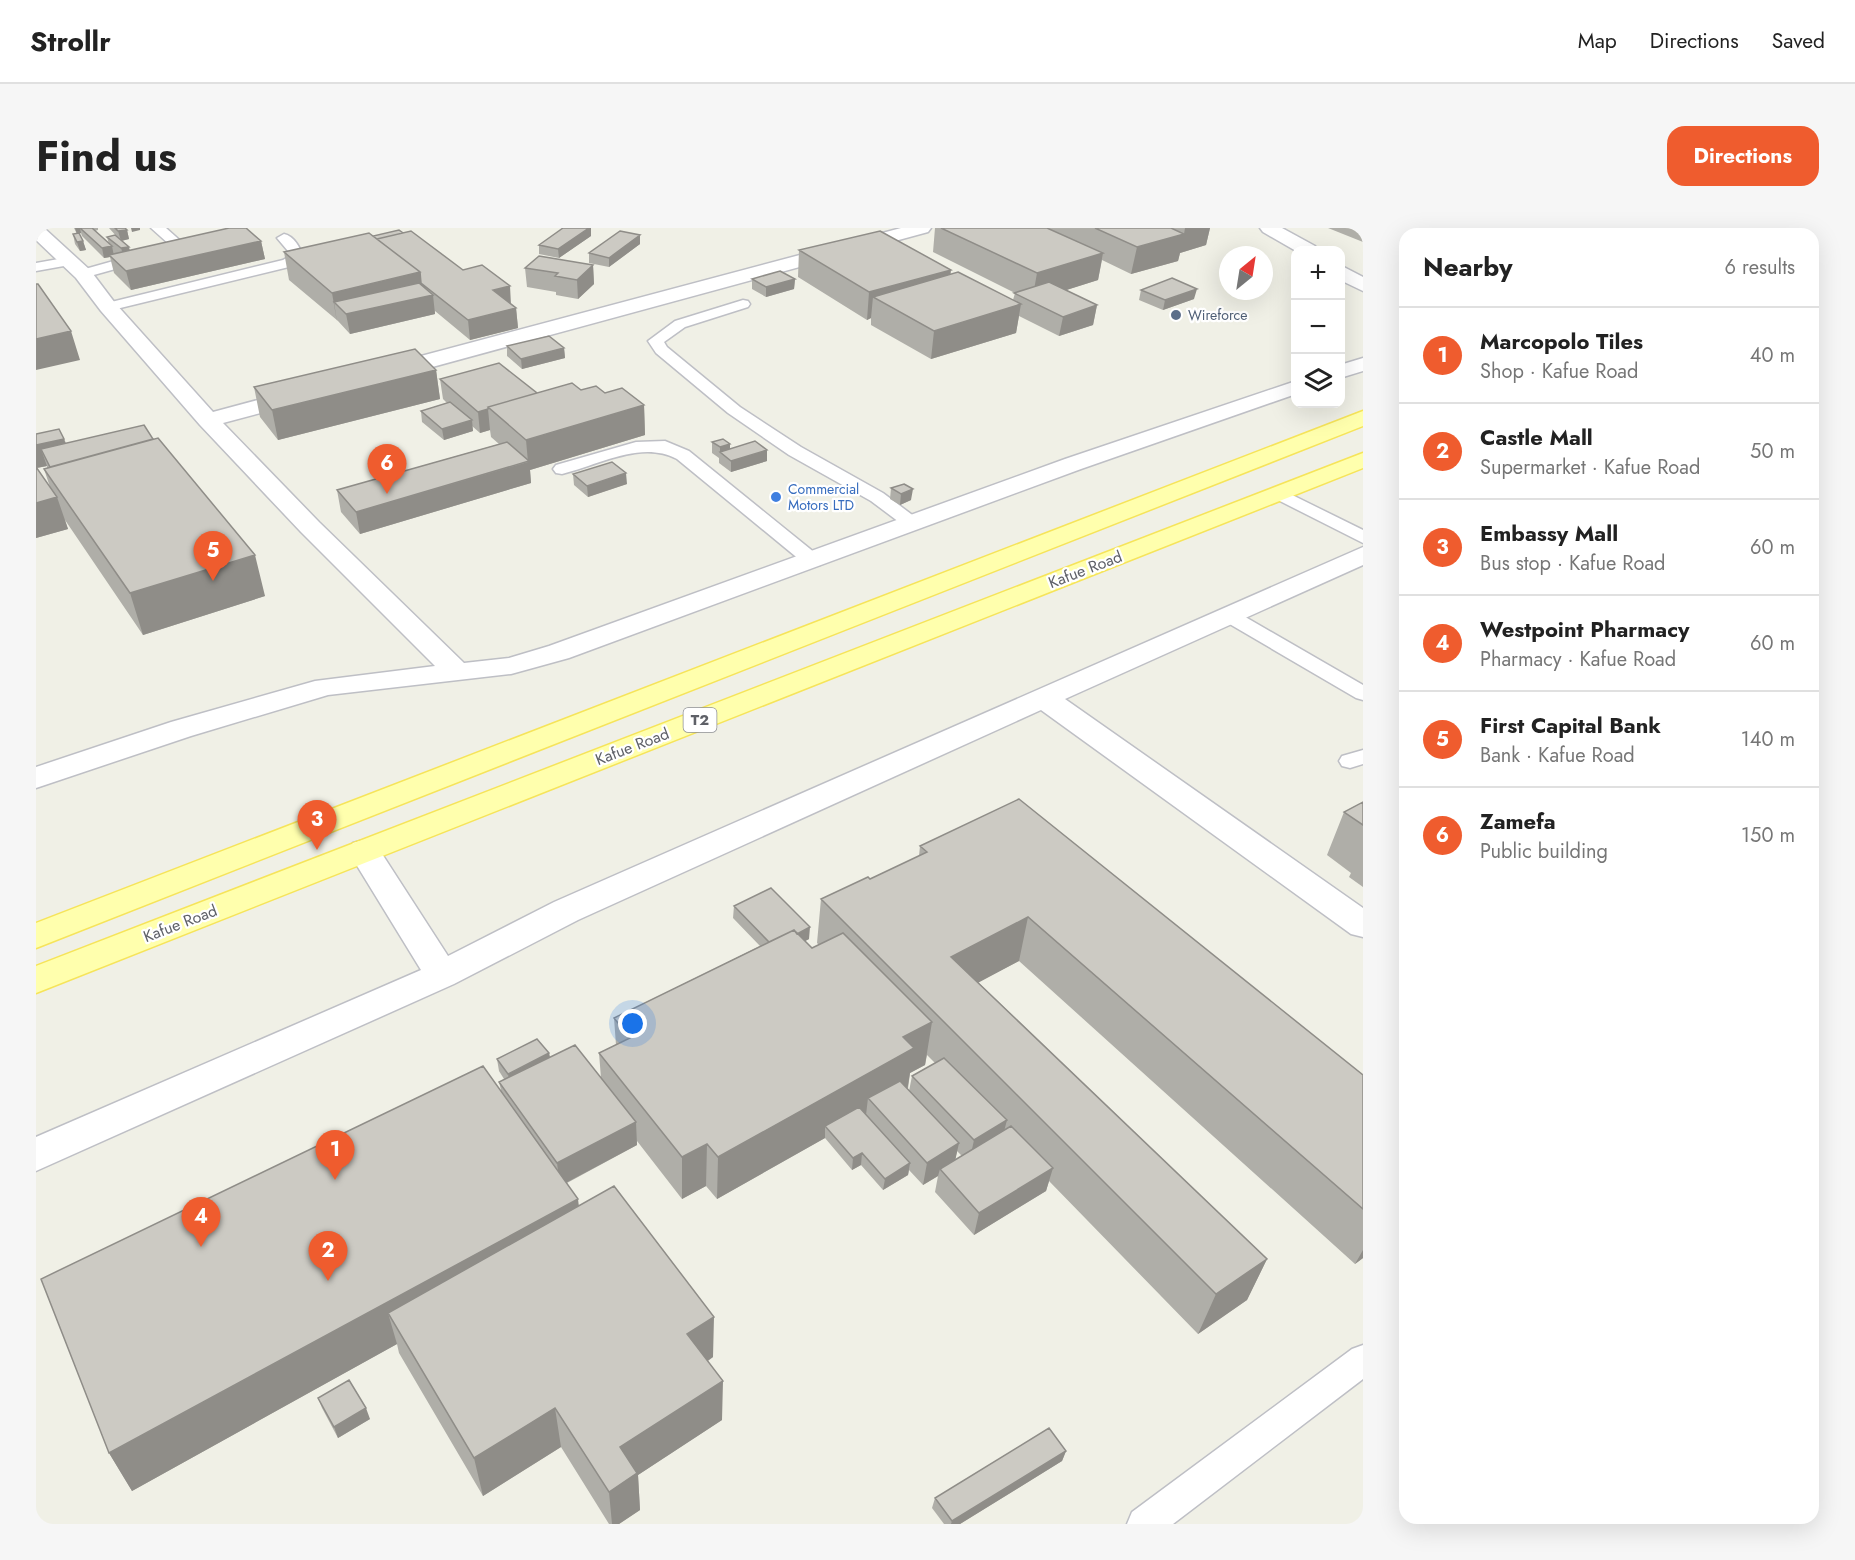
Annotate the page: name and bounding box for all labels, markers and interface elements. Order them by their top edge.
text: Strollr [30,21,111,62]
text: Map [1578,26,1617,56]
text: Directions [1650,26,1739,56]
text: Saved [1772,26,1825,56]
text: Find us [36,126,177,187]
button: Directions [1667,126,1819,186]
north arrow [1219,246,1273,300]
map controls [1291,246,1345,408]
button: + [1291,246,1345,300]
text: Nearby [1423,248,1512,286]
text: 6 results [1725,253,1795,282]
button: − [1291,300,1345,354]
place label: Wireforce [1188,305,1247,325]
marker: Wireforce [1169,308,1183,322]
text: Marcopolo Tiles [1480,325,1643,357]
text: 1 [1437,341,1448,370]
text: 40 m [1750,341,1795,370]
button: layers [1291,354,1345,408]
text: Shop · Kafue Road [1480,357,1638,386]
text: Castle Mall [1480,421,1593,453]
text: 2 [1436,437,1449,466]
text: 50 m [1750,437,1795,466]
pin: 6 [368,444,406,494]
text: Supermarket · Kafue Road [1480,453,1700,482]
place label: Commercial Motors LTD [788,479,859,515]
marker: Commercial Motors LTD [769,490,783,504]
text: Embassy Mall [1480,517,1618,549]
pin: 5 [194,532,232,581]
text: 3 [1436,533,1449,562]
text: 60 m [1750,533,1795,562]
street label: Kafue Road [1045,545,1125,594]
text: Bus stop · Kafue Road [1480,549,1665,578]
text: Westpoint Pharmacy [1480,613,1690,645]
text: 4 [1436,629,1449,658]
text: 60 m [1750,629,1795,658]
text: Pharmacy · Kafue Road [1480,645,1676,674]
road number: T2 [684,708,716,732]
text: First Capital Bank [1480,709,1661,741]
street label: Kafue Road [592,722,672,771]
text: 5 [1436,725,1449,754]
text: 140 m [1741,725,1795,754]
text: Bank · Kafue Road [1480,741,1635,770]
pin: 3 [298,800,336,850]
text: Zamefa [1480,805,1556,837]
text: 6 [1436,821,1449,850]
text: 150 m [1741,821,1795,850]
text: Public building [1480,837,1608,866]
street label: Kafue Road [140,899,220,948]
your location [618,1009,647,1038]
pin: 1 [316,1130,354,1180]
pin: 4 [182,1198,220,1247]
pin: 2 [308,1232,348,1281]

